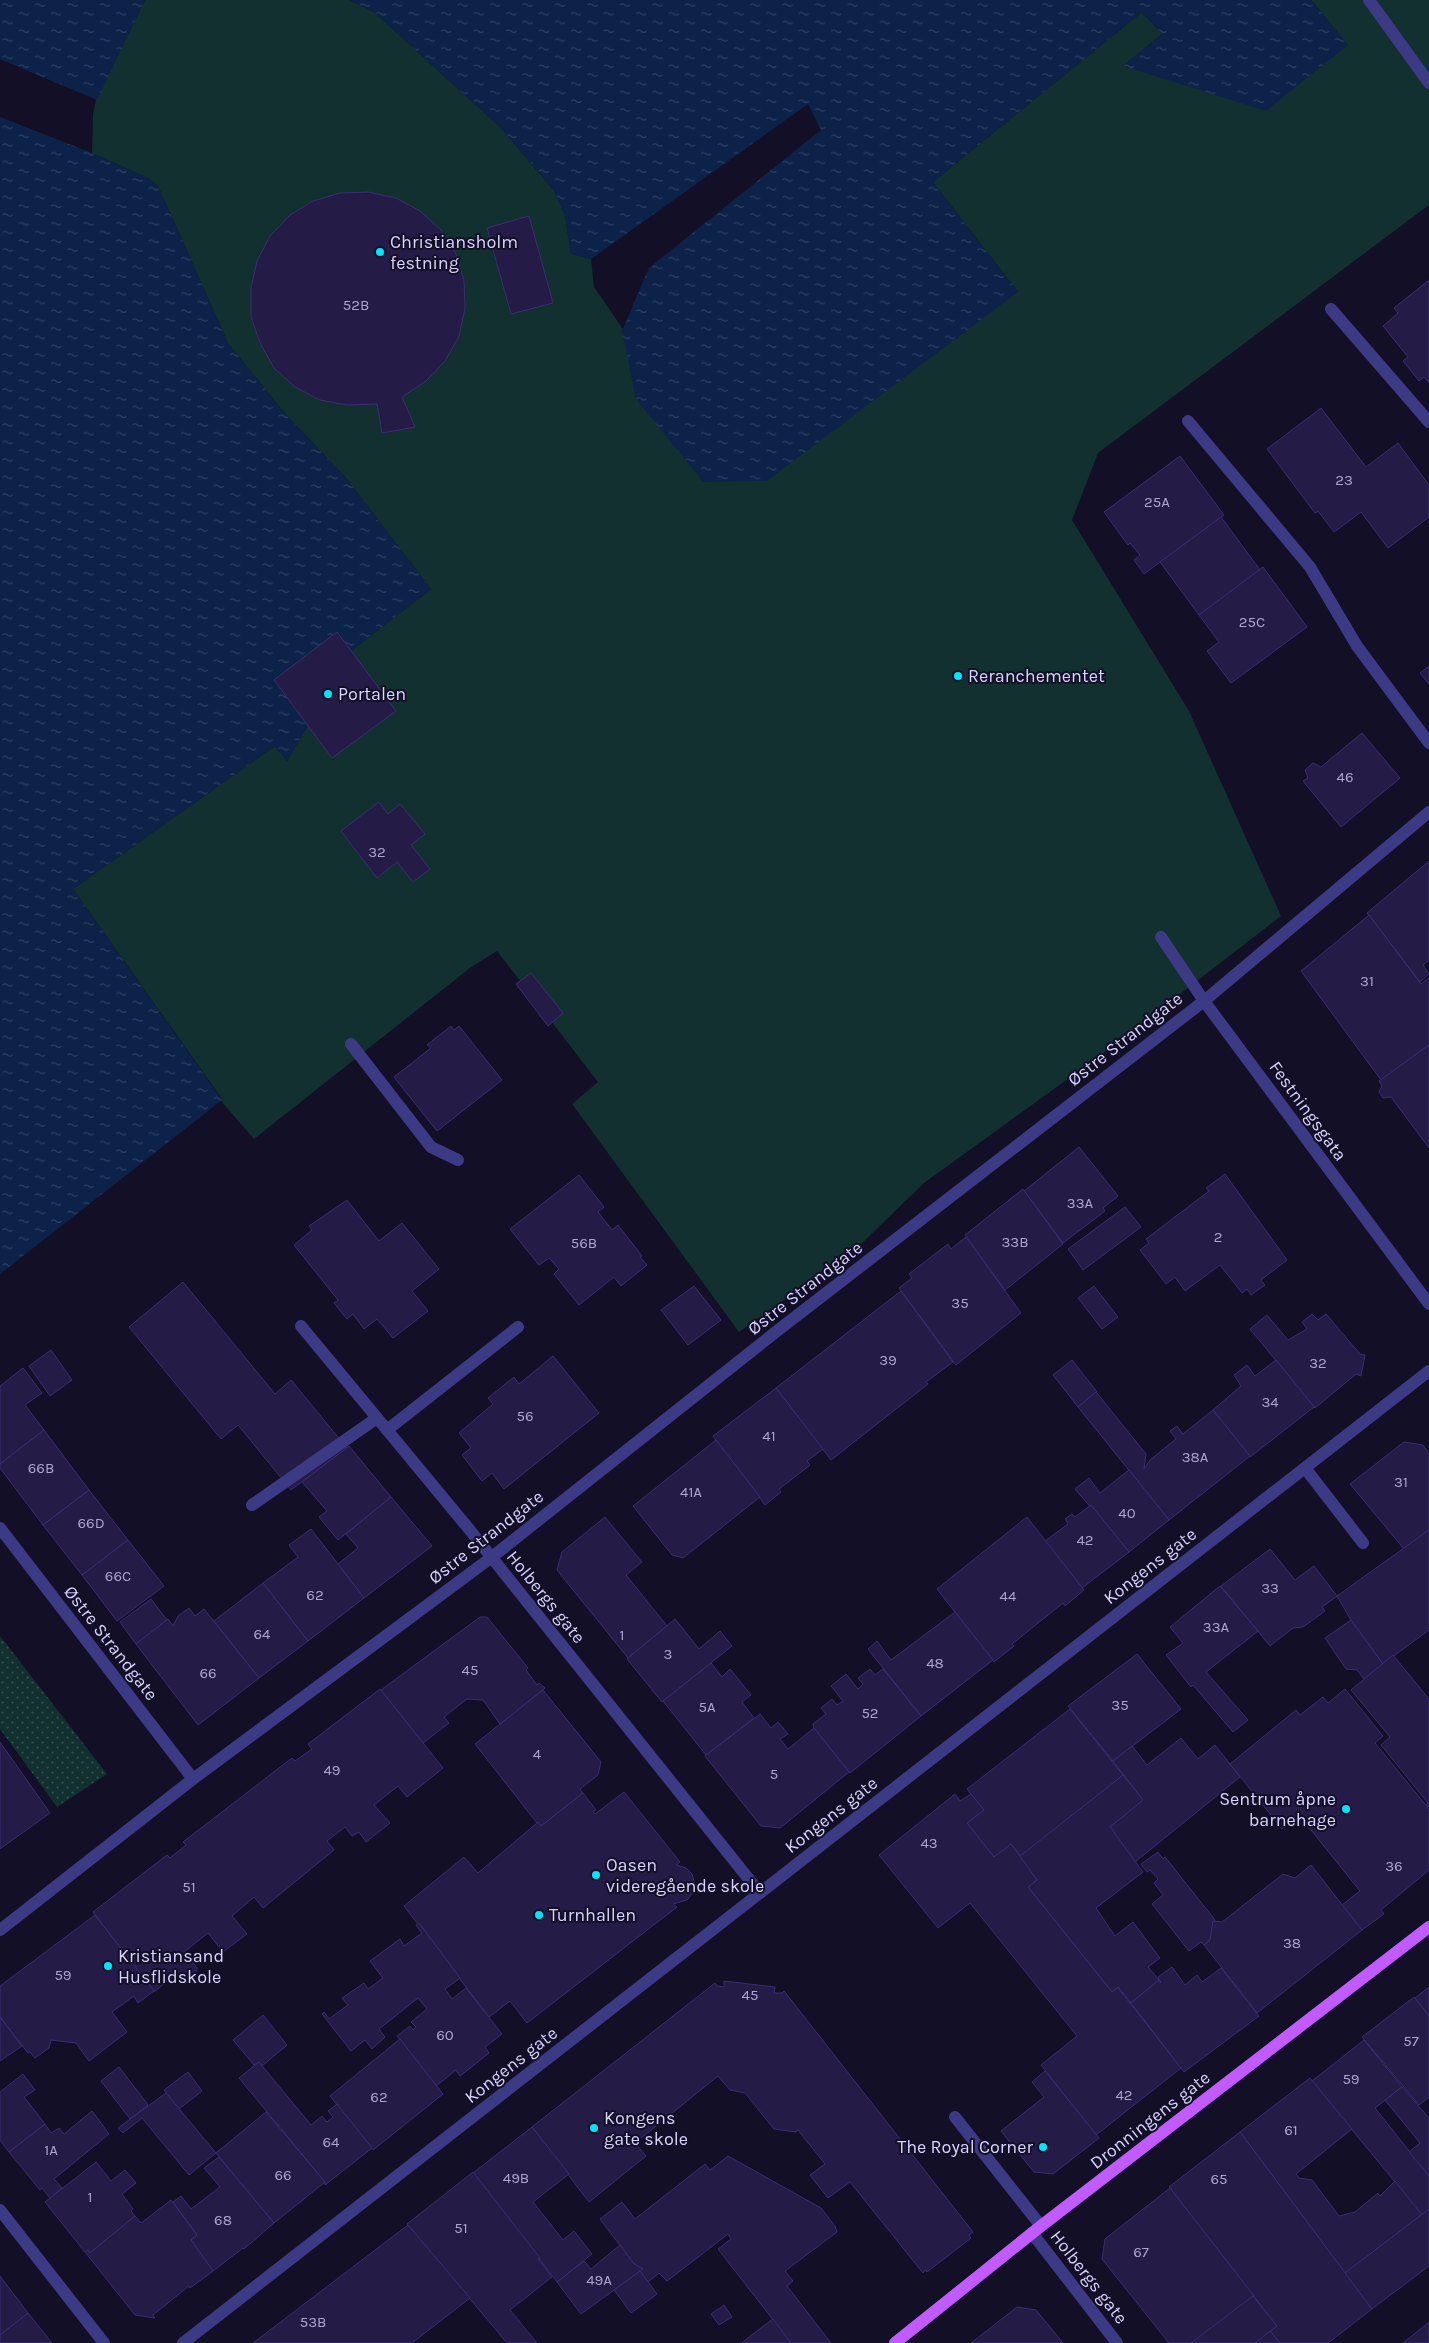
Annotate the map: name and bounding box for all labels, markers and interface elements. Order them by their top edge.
place label: Christiansholm festning [390,231,518,274]
marker: Christiansholm festning [374,246,386,258]
house number: 52B [343,296,369,314]
house number: 23 [1335,471,1353,489]
house number: 25A [1144,493,1170,511]
house number: 25C [1239,613,1265,631]
place label: Reranchementet [968,665,1105,687]
marker: Reranchementet [952,670,964,682]
place label: Portalen [338,683,406,705]
marker: Portalen [322,688,334,700]
house number: 46 [1337,768,1353,786]
house number: 32 [368,843,386,861]
house number: 31 [1360,972,1374,990]
street label: Østre Strandgate [1063,987,1187,1091]
street label: Festningsgata [1264,1057,1352,1165]
house number: 33A [1067,1194,1094,1212]
house number: 2 [1214,1228,1222,1246]
house number: 33B [1001,1233,1029,1251]
house number: 56B [571,1234,597,1252]
street label: Østre Strandgate [743,1236,867,1340]
house number: 35 [951,1294,969,1312]
house number: 39 [879,1351,897,1369]
house number: 32 [1309,1354,1327,1372]
house number: 34 [1261,1393,1279,1411]
house number: 56 [516,1407,534,1425]
house number: 41 [762,1427,776,1445]
house number: 38A [1182,1448,1209,1466]
house number: 66B [28,1459,54,1477]
house number: 31 [1394,1473,1408,1491]
house number: 41A [680,1483,702,1501]
street label: Østre Strandgate [424,1485,548,1589]
house number: 40 [1118,1504,1136,1522]
house number: 66D [77,1514,105,1532]
street label: Kongens gate [1099,1523,1201,1609]
house number: 42 [1076,1531,1094,1549]
street label: Holbergs gate [502,1546,590,1648]
house number: 66C [105,1567,131,1585]
house number: 33 [1261,1579,1279,1597]
street label: Østre Strandgate [59,1581,163,1705]
house number: 62 [306,1586,324,1604]
house number: 44 [1000,1587,1017,1605]
house number: 33A [1203,1618,1230,1636]
house number: 64 [254,1625,271,1643]
house number: 1 [620,1626,624,1644]
house number: 3 [664,1645,672,1663]
house number: 48 [926,1654,944,1672]
house number: 45 [462,1661,478,1679]
house number: 66 [199,1664,217,1682]
house number: 35 [1111,1696,1129,1714]
house number: 5A [698,1698,716,1716]
house number: 52 [861,1704,879,1722]
house number: 4 [533,1745,542,1763]
house number: 49 [323,1761,341,1779]
house number: 5 [770,1765,778,1783]
street label: Kongens gate [780,1772,882,1858]
place label: Sentrum åpne barnehage [1219,1788,1336,1831]
marker: Sentrum åpne barnehage [1340,1803,1352,1815]
house number: 43 [920,1834,938,1852]
place label: Oasen videregående skole [606,1854,764,1897]
house number: 36 [1385,1857,1403,1875]
marker: Oasen videregående skole [590,1869,602,1881]
house number: 51 [182,1878,196,1896]
place label: Turnhallen [549,1904,636,1926]
marker: Turnhallen [533,1909,545,1921]
house number: 38 [1283,1934,1301,1952]
place label: Kristiansand Husflidskole [118,1945,224,1988]
marker: Kristiansand Husflidskole [102,1960,114,1972]
house number: 59 [54,1966,72,1984]
house number: 45 [742,1986,758,2004]
street label: Kongens gate [460,2022,562,2108]
house number: 60 [436,2026,454,2044]
house number: 57 [1403,2032,1419,2050]
street label: Dronningens gate [1086,2066,1214,2174]
house number: 59 [1342,2070,1360,2088]
house number: 42 [1115,2086,1133,2104]
house number: 62 [370,2088,388,2106]
place label: Kongens gate skole [604,2107,688,2150]
house number: 61 [1284,2121,1298,2139]
marker: Kongens gate skole [588,2122,600,2134]
house number: 64 [323,2133,340,2151]
place label: The Royal Corner [897,2136,1033,2158]
house number: 1A [44,2141,58,2159]
marker: The Royal Corner [1037,2141,1049,2153]
house number: 66 [274,2166,292,2184]
house number: 49B [503,2169,529,2187]
house number: 65 [1210,2170,1228,2188]
house number: 1 [88,2188,92,2206]
house number: 68 [214,2211,232,2229]
house number: 51 [454,2219,468,2237]
street label: Holbergs gate [1046,2226,1132,2328]
house number: 67 [1133,2243,1149,2261]
house number: 49A [586,2271,612,2289]
house number: 53B [300,2313,326,2331]

